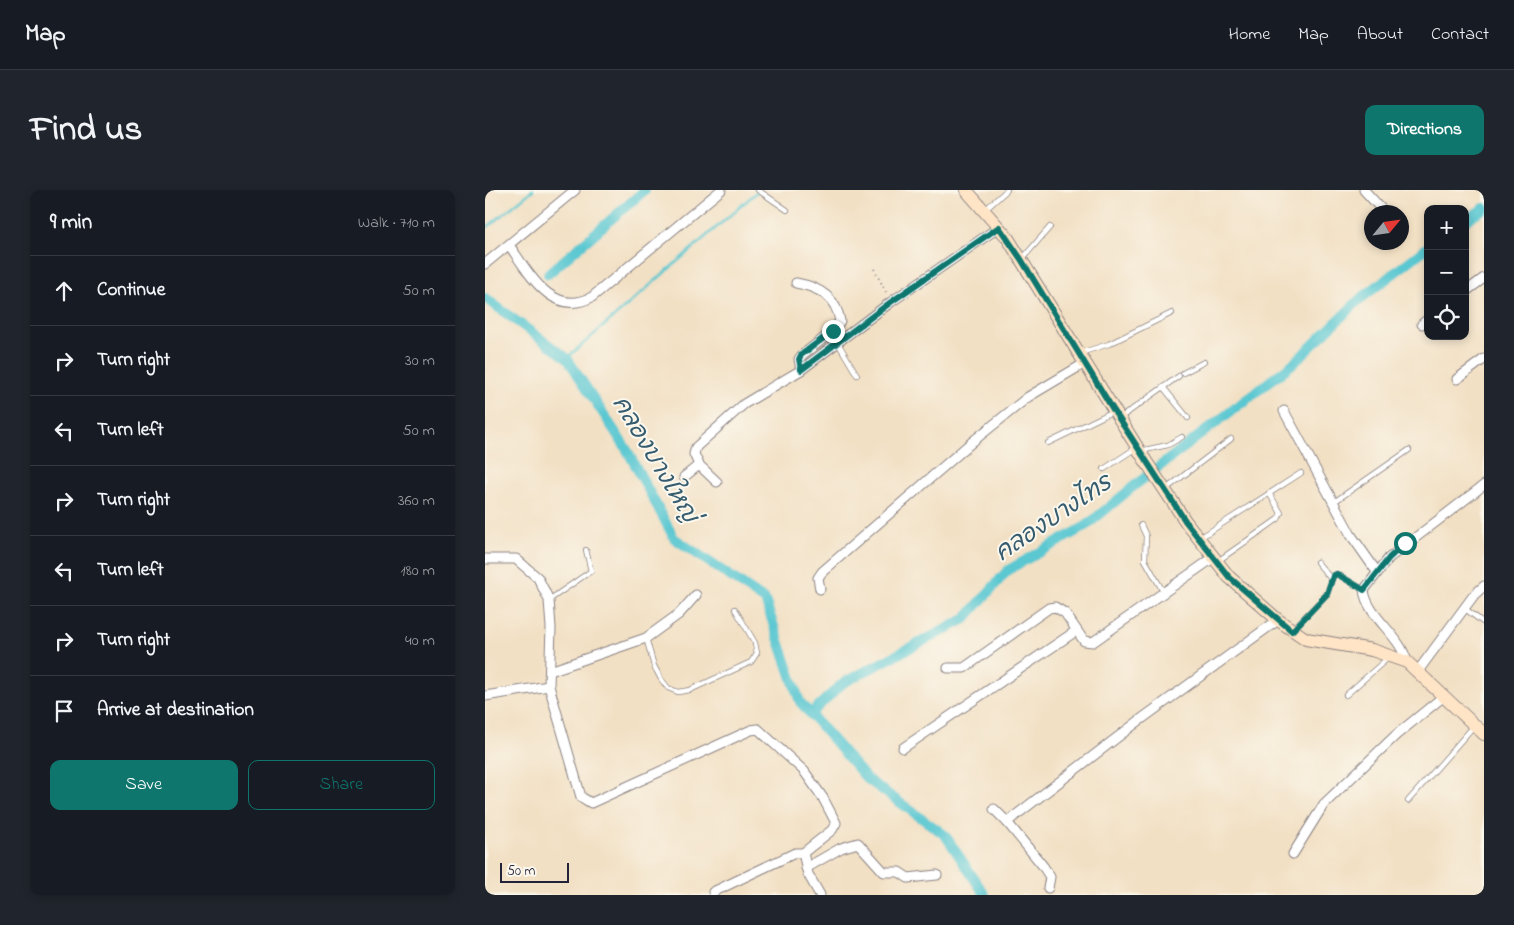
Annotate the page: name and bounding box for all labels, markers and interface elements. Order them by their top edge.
text: Map [25,17,66,52]
text: Home [1229,22,1270,48]
text: Map [1298,22,1329,48]
text: About [1357,22,1403,48]
text: Contact [1431,22,1489,48]
text: Find us [30,105,142,156]
button: Directions [1365,105,1484,155]
north arrow [1364,205,1409,250]
map controls [1424,205,1469,340]
button: + [1424,205,1469,250]
text: 9 min [50,208,92,238]
text: Walk · 710 m [358,211,435,235]
button: − [1424,250,1469,295]
icon: ahead [50,277,78,305]
text: Continue [97,277,165,304]
text: 50 m [403,279,435,303]
button: locate [1424,295,1469,340]
route end [822,320,845,343]
icon: right [50,347,78,375]
text: Turn right [97,347,170,374]
text: 30 m [405,349,435,373]
water label: คลองบางใหญ่ [602,389,709,534]
icon: left [50,417,78,445]
text: Turn left [97,417,164,444]
text: 50 m [403,419,435,443]
water label: คลองบางไทร [988,465,1121,571]
icon: right [50,487,78,515]
text: Turn right [97,487,170,514]
text: 360 m [398,489,435,513]
route start [1394,532,1417,555]
icon: left [50,557,78,585]
text: Turn left [97,557,164,584]
text: 180 m [401,559,435,583]
icon: right [50,627,78,655]
text: Turn right [97,627,170,654]
text: 40 m [405,629,435,653]
icon: arrive [50,697,78,725]
text: Arrive at destination [97,697,254,724]
button: Save [50,760,238,810]
button: Share [248,760,435,810]
scale bar [500,860,569,883]
text: 50 m [507,861,535,882]

